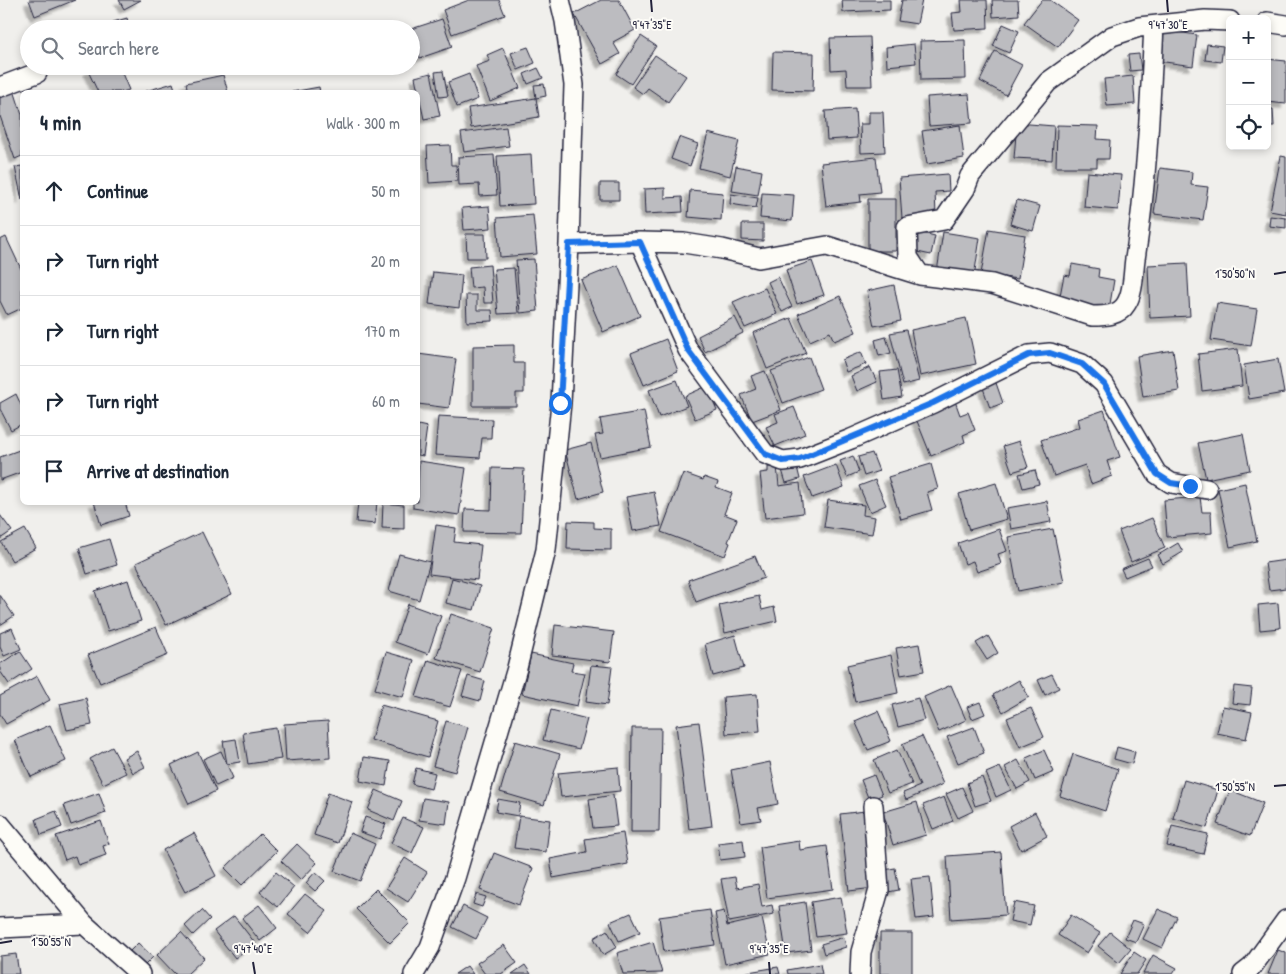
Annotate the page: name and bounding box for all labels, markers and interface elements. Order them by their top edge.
map controls [1226,15,1271,150]
button: + [1226,15,1271,60]
text: 9°47'35"E [633,16,672,33]
text: 9°47'30"E [1148,16,1188,33]
search box [20,20,420,75]
icon: search [38,34,66,62]
text: Search here [78,35,159,61]
button: − [1226,60,1271,105]
button: locate [1226,105,1271,150]
text: 4 min [40,108,81,137]
text: Walk · 300 m [326,112,400,134]
icon: ahead [40,177,68,205]
text: Continue [87,178,148,204]
text: 50 m [372,180,400,202]
icon: right [40,247,68,275]
text: Turn right [87,248,158,274]
text: 20 m [371,250,400,272]
text: 1°50'50"N [1215,265,1255,282]
icon: right [40,317,68,345]
text: Turn right [87,318,158,344]
text: 170 m [365,320,400,342]
icon: right [40,387,68,415]
text: Turn right [87,388,158,414]
text: 60 m [372,390,400,412]
route start [549,392,572,415]
icon: arrive [40,457,68,485]
text: Arrive at destination [87,458,229,484]
route end [1179,475,1202,498]
text: 1°50'55"N [1215,778,1255,795]
text: 1°50'55"N [31,933,71,950]
text: 9°47'40"E [234,940,273,957]
text: 9°47'35"E [750,940,789,957]

